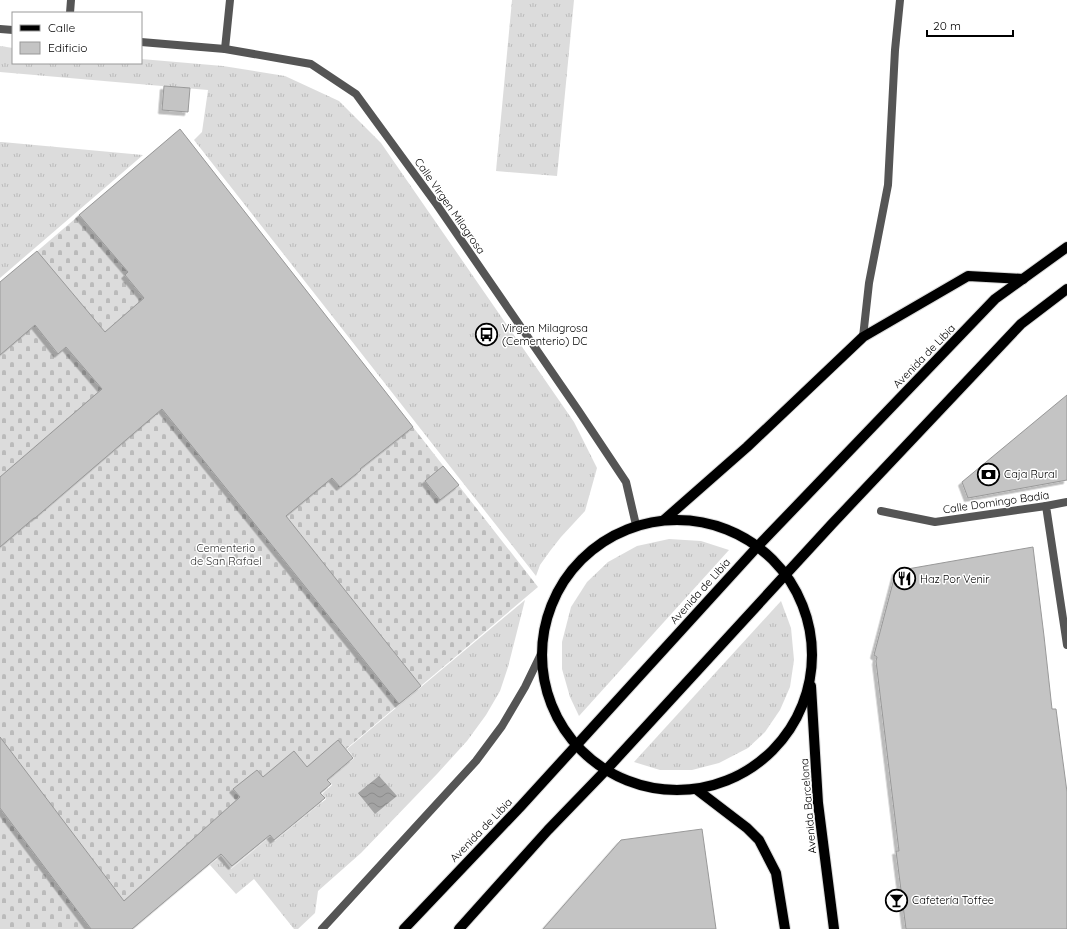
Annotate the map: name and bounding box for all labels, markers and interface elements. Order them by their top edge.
legend [12,12,142,64]
scale bar [927,12,1013,38]
text: 20 m [933,18,961,33]
text: Calle [48,20,76,35]
text: Edificio [48,40,88,55]
street label: Calle Virgen Milagrosa [412,155,488,257]
bus stop icon: Virgen Milagrosa (Cementerio) DC [474,321,500,347]
place label: Virgen Milagrosa (Cementerio) DC [502,321,588,348]
street label: Avenida de Libia [890,321,958,391]
bank icon: Caja Rural [976,461,1002,487]
place label: Caja Rural [1004,467,1057,481]
street label: Calle Domingo Badía [942,488,1050,516]
park label: Cementerio de San Rafael [190,541,262,568]
street label: Avenida de Libia [667,555,733,627]
restaurant icon: Haz Por Venir [892,566,918,592]
place label: Haz Por Venir [920,572,990,586]
street label: Avenida Barcelona [797,758,819,854]
street label: Avenida de Libia [447,795,515,865]
bar icon: Cafetería Toffee [883,887,909,913]
place label: Cafetería Toffee [912,893,994,907]

